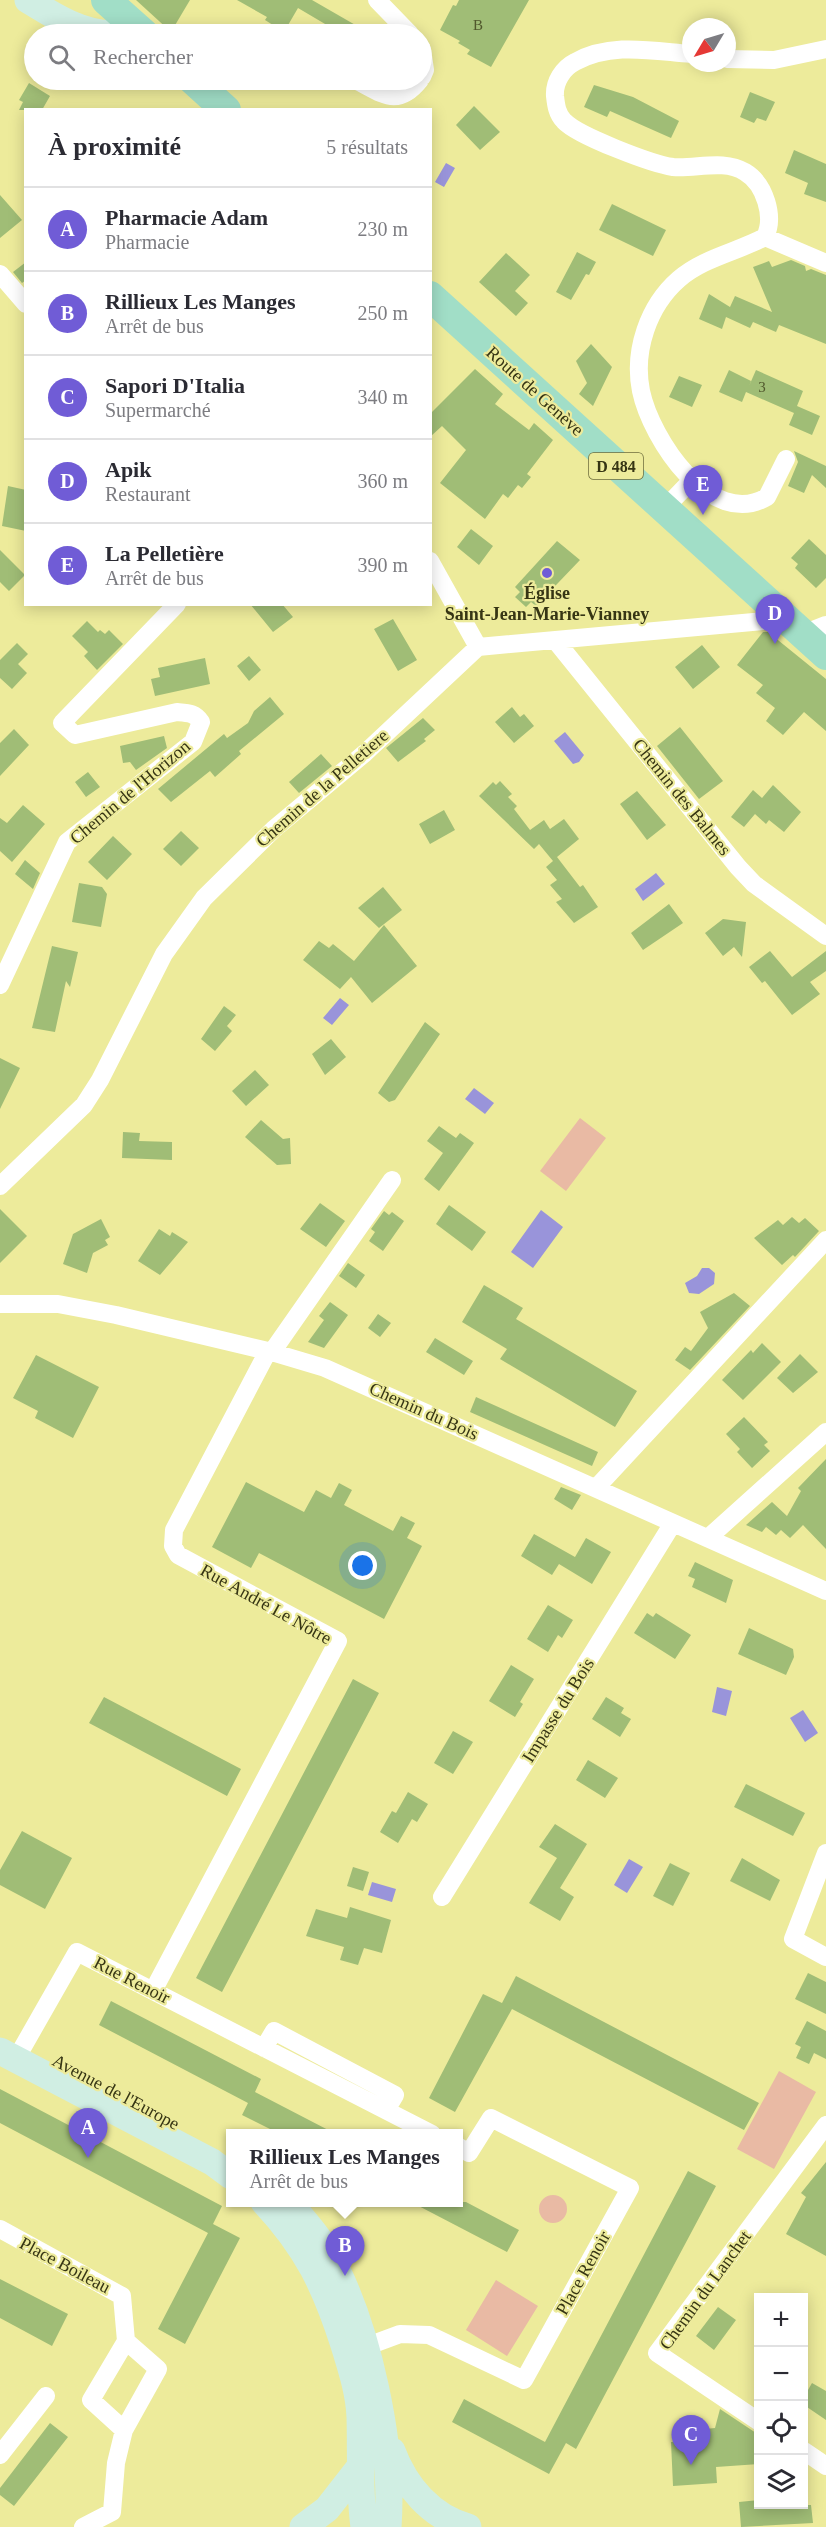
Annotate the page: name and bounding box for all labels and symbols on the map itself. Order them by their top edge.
house number: B [473,17,483,33]
north arrow [682,18,736,72]
street label: Route de Genève [482,342,588,440]
house number: 3 [758,379,766,395]
road number: D 484 [589,453,643,479]
pin: E [684,466,722,515]
marker: Église Saint-Jean-Marie-Vianney [540,566,554,580]
place label: Église Saint-Jean-Marie-Vianney [445,582,649,624]
pin: D [756,594,794,644]
street label: Chemin de la Pelletiere [252,725,392,851]
street label: Chemin des Balmes [629,735,735,859]
street label: Chemin de l'Horizon [66,736,194,848]
street label: Chemin du Bois [366,1378,482,1444]
your location [348,1551,377,1580]
street label: Rue André Le Nôtre [197,1560,335,1648]
street label: Impasse du Bois [518,1654,598,1766]
street label: Rue Renoir [91,1952,173,2008]
street label: Avenue de l'Europe [49,2049,183,2135]
pin: A [68,2108,107,2158]
pin: B [326,2226,364,2276]
street label: Chemin du Lanchet [655,2227,755,2353]
street label: Place Renoir [552,2228,614,2318]
street label: Place Boileau [16,2233,114,2297]
pin: C [672,2416,710,2465]

